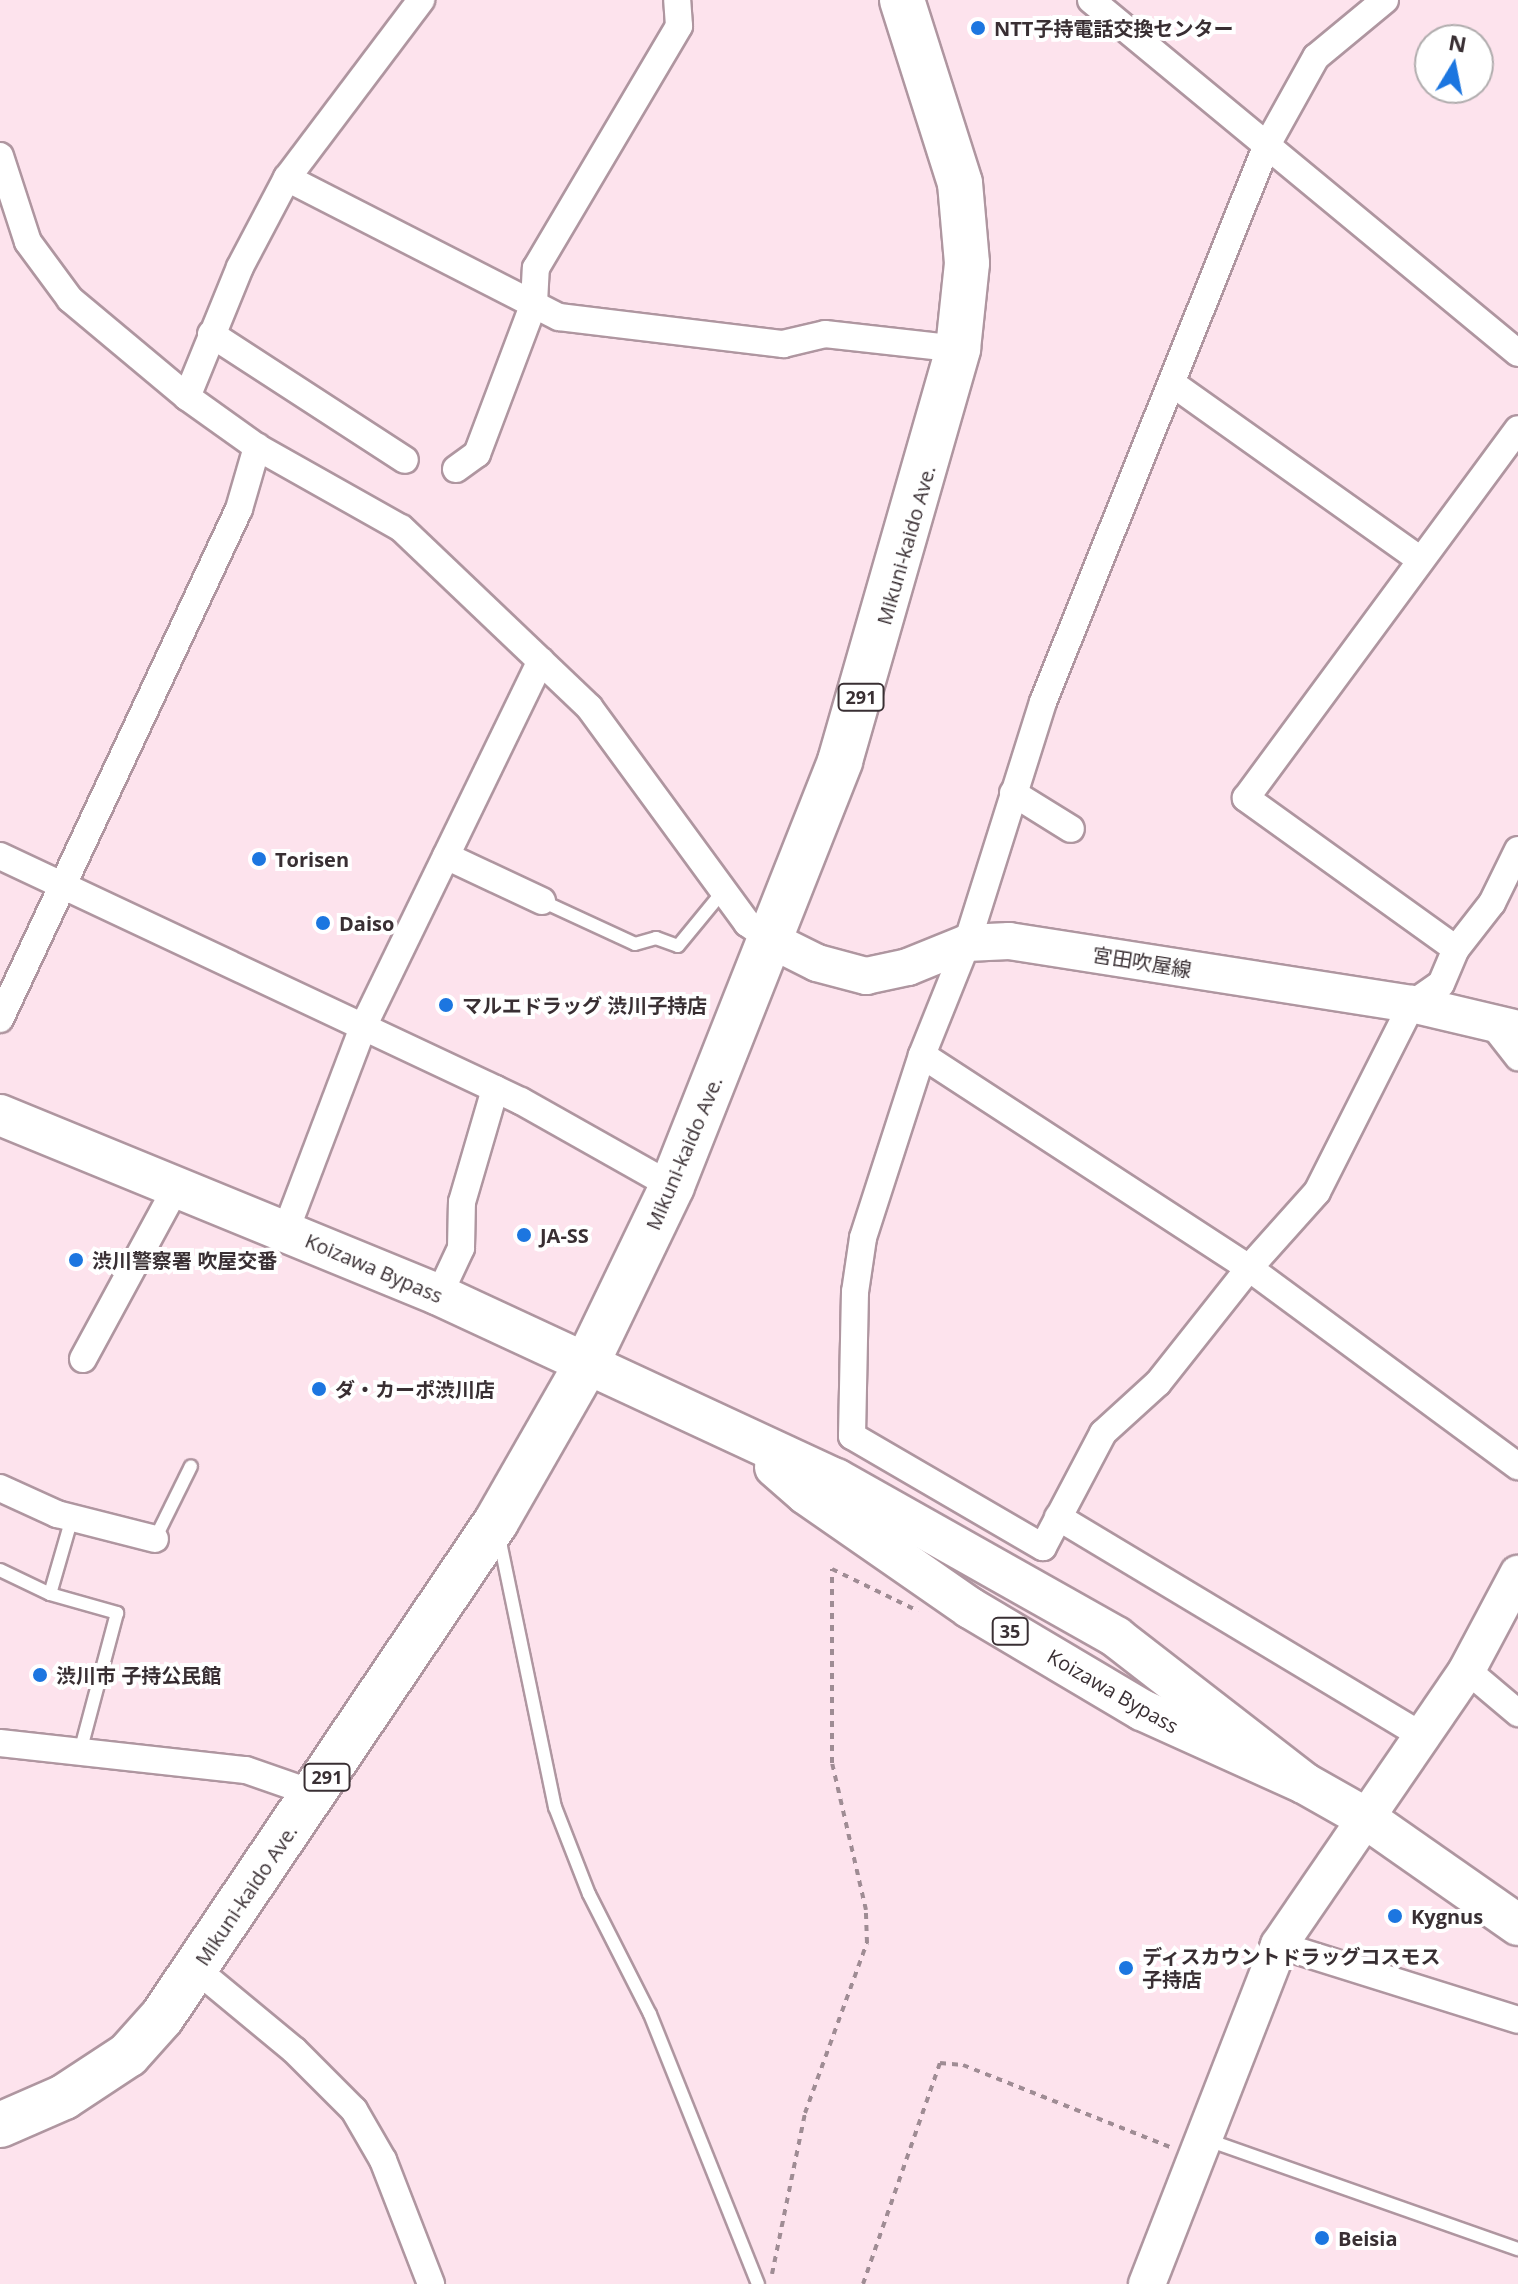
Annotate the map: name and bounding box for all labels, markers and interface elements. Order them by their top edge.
place label: NTT子持電話交換センター [994,16,1233,40]
marker: NTT子持電話交換センター [969,19,987,37]
north arrow [1414,24,1494,104]
text: N [1446,26,1469,59]
street label: Mikuni-kaido Ave. [872,462,940,628]
road number: 291 [837,683,885,711]
place label: Torisen [275,847,349,871]
marker: Torisen [250,850,268,868]
place label: Daiso [339,911,394,935]
marker: Daiso [314,914,332,932]
street label: 宮田吹屋線 [1091,942,1193,982]
place label: マルエドラッグ 渋川子持店 [462,993,707,1017]
marker: マルエドラッグ 渋川子持店 [437,996,455,1014]
street label: Mikuni-kaido Ave. [641,1072,727,1234]
place label: JA-SS [540,1223,589,1247]
marker: JA-SS [515,1226,533,1244]
street label: Koizawa Bypass [302,1228,446,1308]
place label: 渋川警察署 吹屋交番 [92,1248,277,1272]
marker: 渋川警察署 吹屋交番 [67,1251,85,1269]
place label: ダ・カーポ渋川店 [335,1377,495,1401]
marker: ダ・カーポ渋川店 [310,1380,328,1398]
road number: 35 [990,1617,1030,1645]
street label: Koizawa Bypass [1043,1644,1183,1738]
place label: 渋川市 子持公民館 [56,1663,221,1687]
marker: 渋川市 子持公民館 [31,1666,49,1684]
road number: 291 [303,1763,351,1791]
street label: Mikuni-kaido Ave. [190,1820,302,1970]
place label: Kygnus [1411,1904,1483,1928]
marker: Kygnus [1386,1907,1404,1925]
place label: ディスカウントドラッグコスモス 子持店 [1142,1944,1442,1991]
marker: ディスカウントドラッグコスモス 子持店 [1117,1959,1135,1977]
place label: Beisia [1338,2226,1397,2250]
marker: Beisia [1313,2229,1331,2247]

